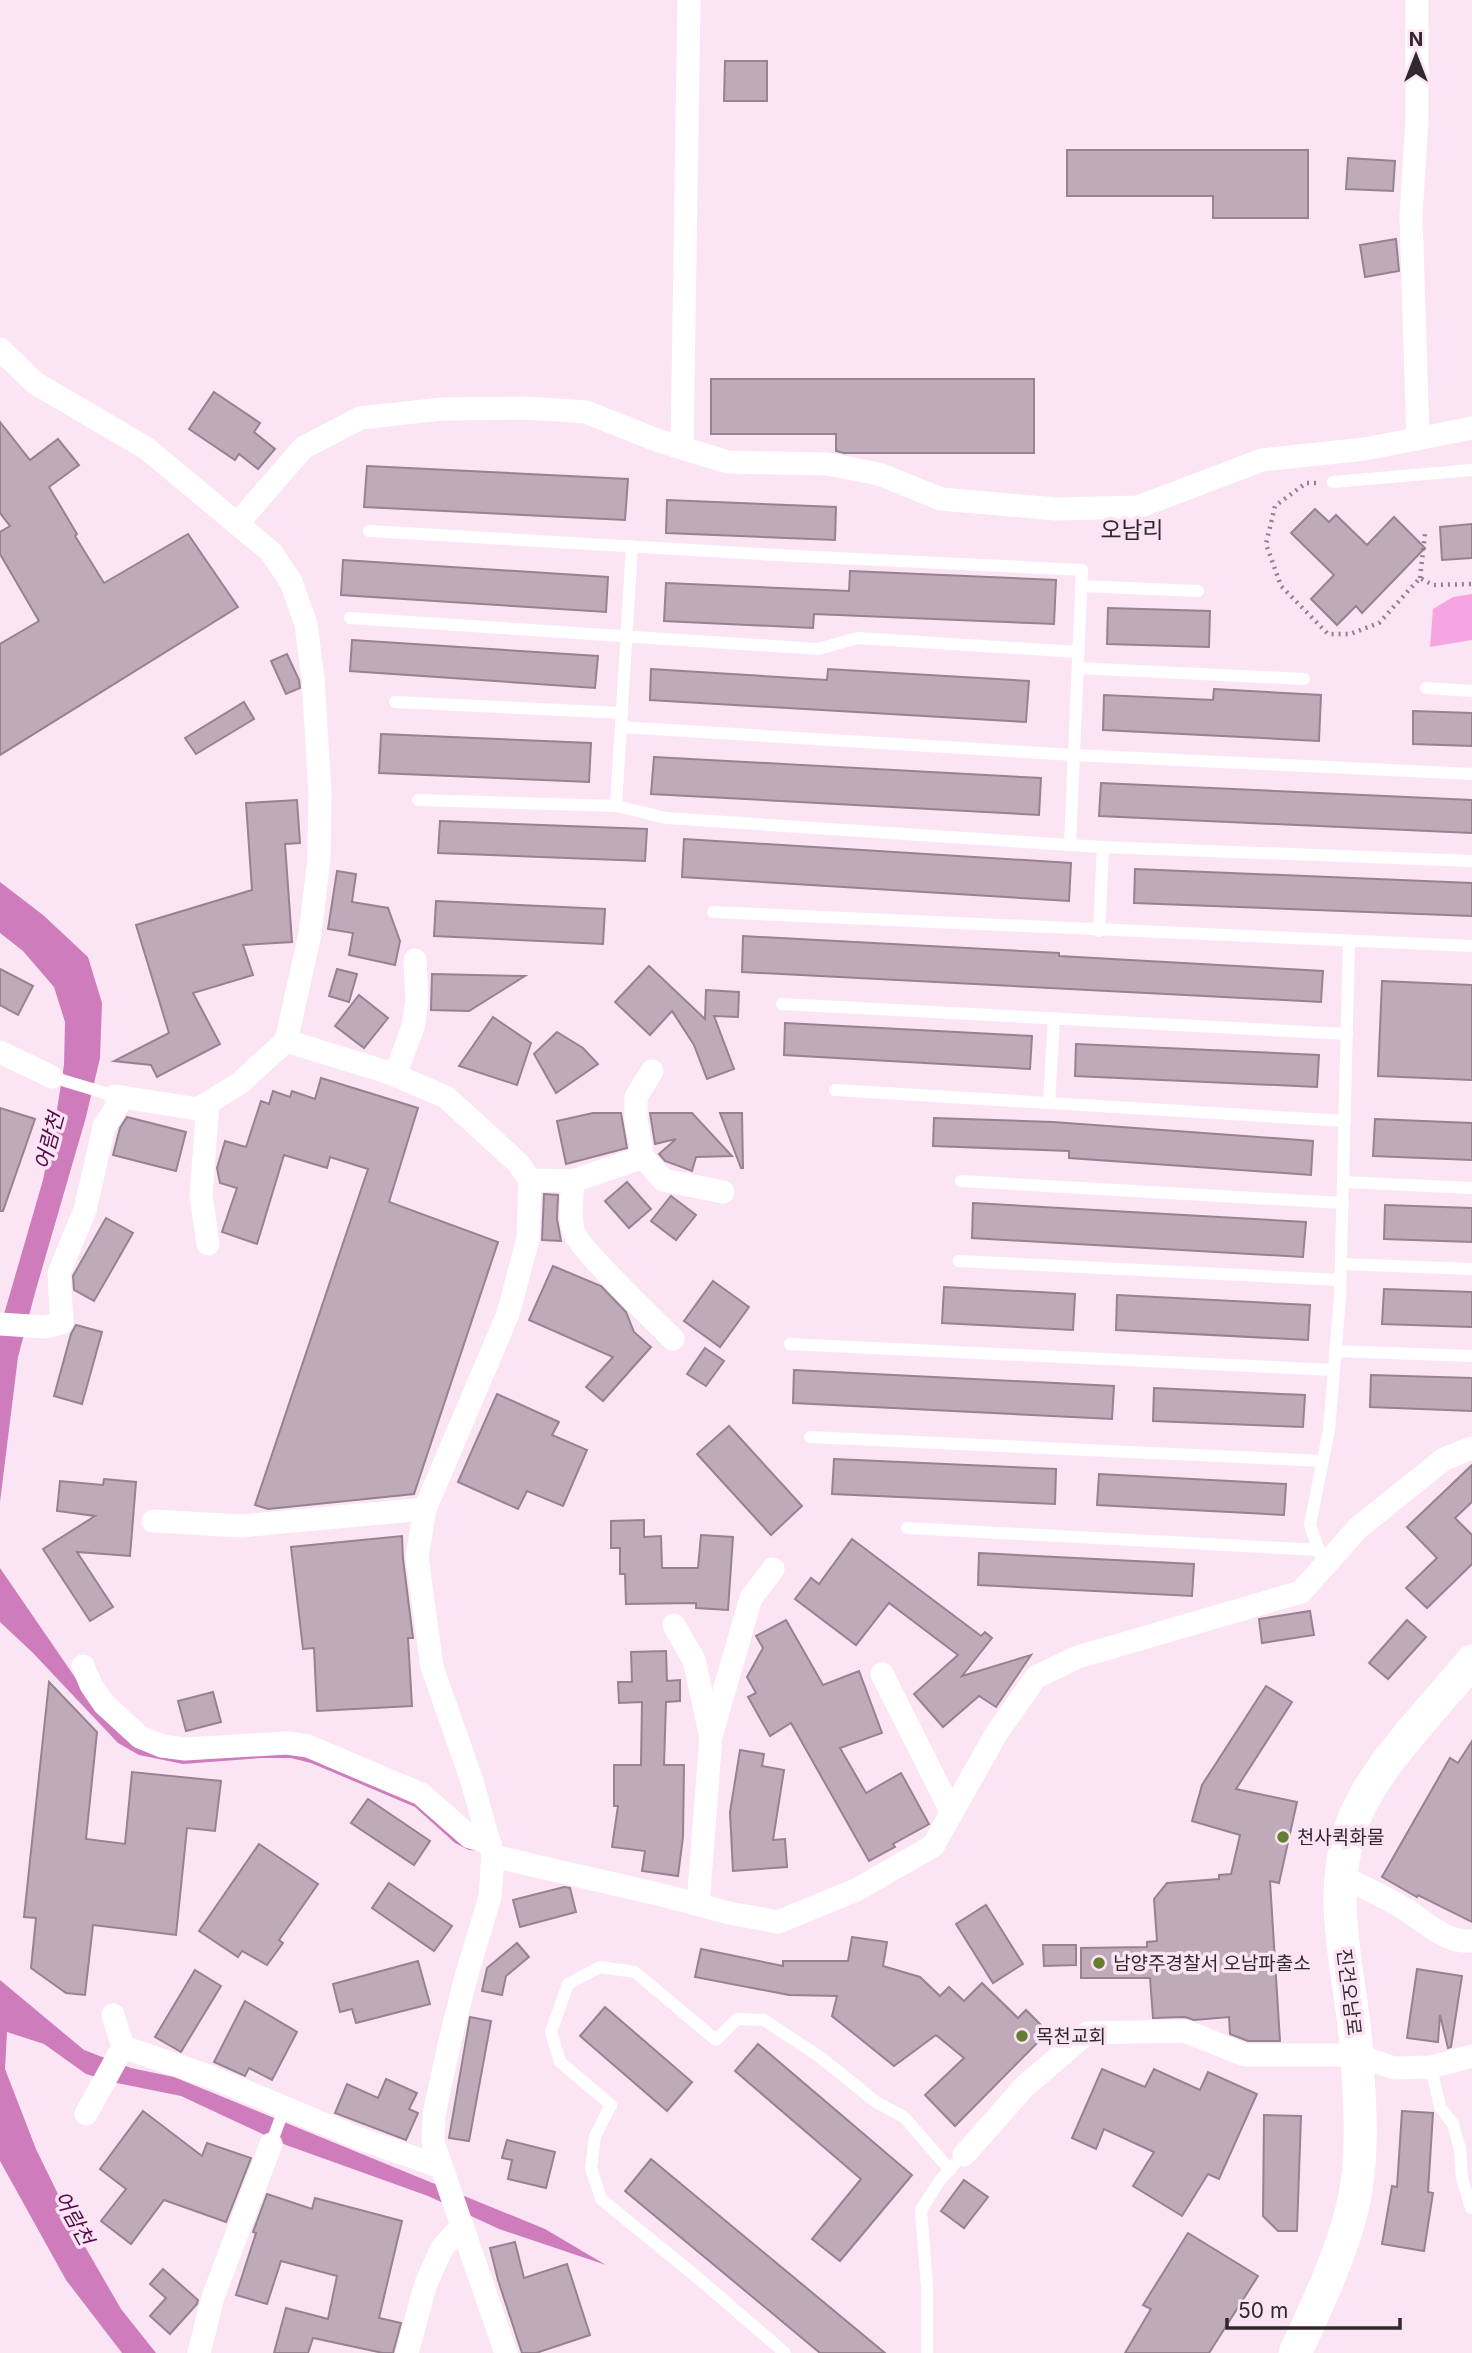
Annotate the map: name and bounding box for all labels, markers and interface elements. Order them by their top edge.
north arrow [1381,21,1451,91]
text: N [1409,28,1423,51]
district label: 오남리 [1100,516,1164,544]
water label: 어람천 [29,1107,69,1172]
place label: 천사퀵화물 [1297,1826,1384,1849]
marker: 천사퀵화물 [1275,1829,1291,1845]
street label: 진건오남로 [1332,1947,1366,2037]
place label: 남양주경찰서 오남파출소 [1113,1952,1311,1975]
marker: 남양주경찰서 오남파출소 [1091,1955,1107,1971]
place label: 목천교회 [1036,2025,1106,2048]
marker: 목천교회 [1014,2028,1030,2044]
water label: 어람천 [49,2187,100,2252]
scale bar [1227,2286,1400,2330]
text: 50 m [1238,2298,1288,2323]

